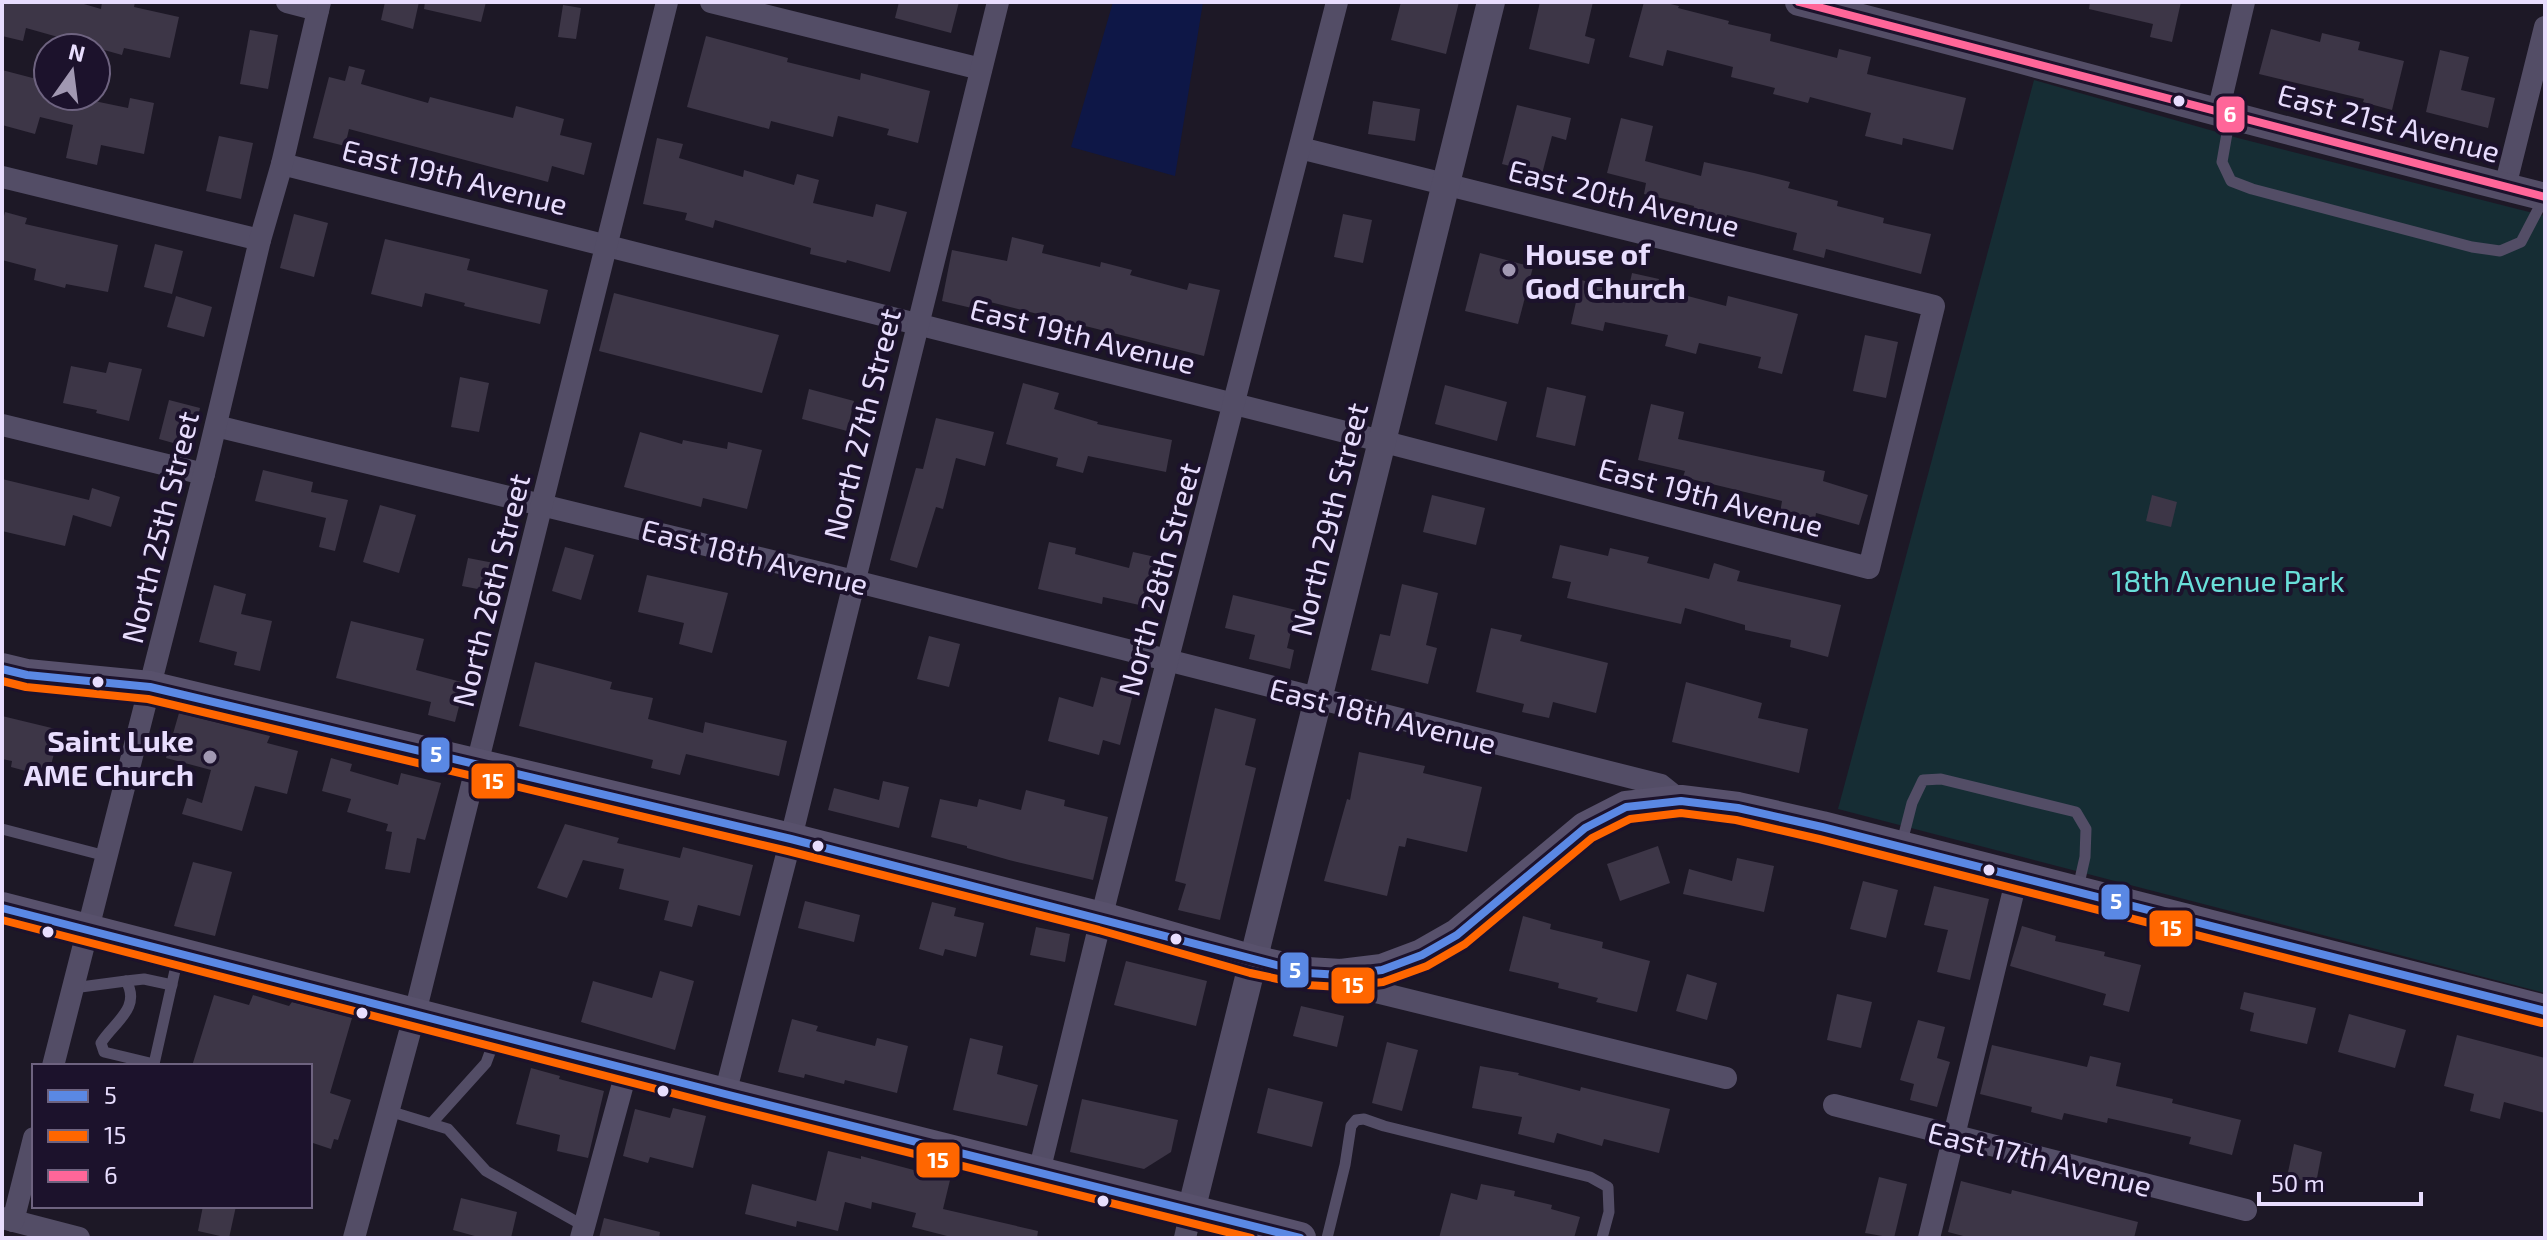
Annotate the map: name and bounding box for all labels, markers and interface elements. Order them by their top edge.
north arrow [32,32,112,112]
text: N [66,37,88,66]
street label: East 21st Avenue [2274,75,2504,169]
unlabelled marker [2171,93,2187,109]
line badge: 6 [2215,95,2246,134]
text: 6 [2224,100,2237,126]
street label: East 19th Avenue [339,131,571,221]
street label: East 20th Avenue [1505,151,1743,243]
place label: House of God Church [1525,235,1686,305]
marker: House of God Church [1500,261,1518,279]
street label: East 19th Avenue [967,290,1199,380]
street label: North 27th Street [815,305,907,543]
street label: North 29th Street [1282,399,1374,639]
street label: North 25th Street [113,407,205,647]
street label: East 19th Avenue [1595,449,1827,543]
street label: North 28th Street [1110,459,1206,699]
street label: North 26th Street [444,470,536,710]
street label: East 18th Avenue [638,510,872,602]
park label: 18th Avenue Park [2111,562,2345,598]
street label: East 18th Avenue [1266,669,1500,761]
unlabelled marker [90,674,106,690]
place label: Saint Luke AME Church [24,722,194,792]
line badge: 5 [420,736,451,774]
text: 5 [430,740,442,766]
marker: Saint Luke AME Church [201,748,219,766]
line badge: 15 [470,762,516,800]
text: 15 [482,767,504,793]
unlabelled marker [810,838,826,854]
unlabelled marker [1981,862,1997,878]
line badge: 5 [2100,883,2131,921]
text: 5 [2110,887,2122,913]
line badge: 15 [2148,909,2194,948]
text: 15 [2160,914,2182,940]
unlabelled marker [40,924,56,940]
unlabelled marker [1168,931,1184,947]
line badge: 5 [1279,951,1310,989]
text: 5 [1289,956,1301,982]
line badge: 15 [1330,966,1376,1005]
text: 15 [1342,971,1364,997]
unlabelled marker [354,1005,370,1021]
legend [32,1064,312,1208]
text: 5 [104,1080,117,1109]
unlabelled marker [655,1083,671,1099]
street label: East 17th Avenue [1924,1113,2156,1203]
text: 15 [104,1120,126,1149]
line badge: 15 [915,1141,961,1179]
text: 15 [927,1146,949,1172]
scale bar [2259,1156,2421,1206]
text: 6 [104,1160,118,1189]
text: 50 m [2271,1168,2325,1197]
unlabelled marker [1095,1193,1111,1209]

